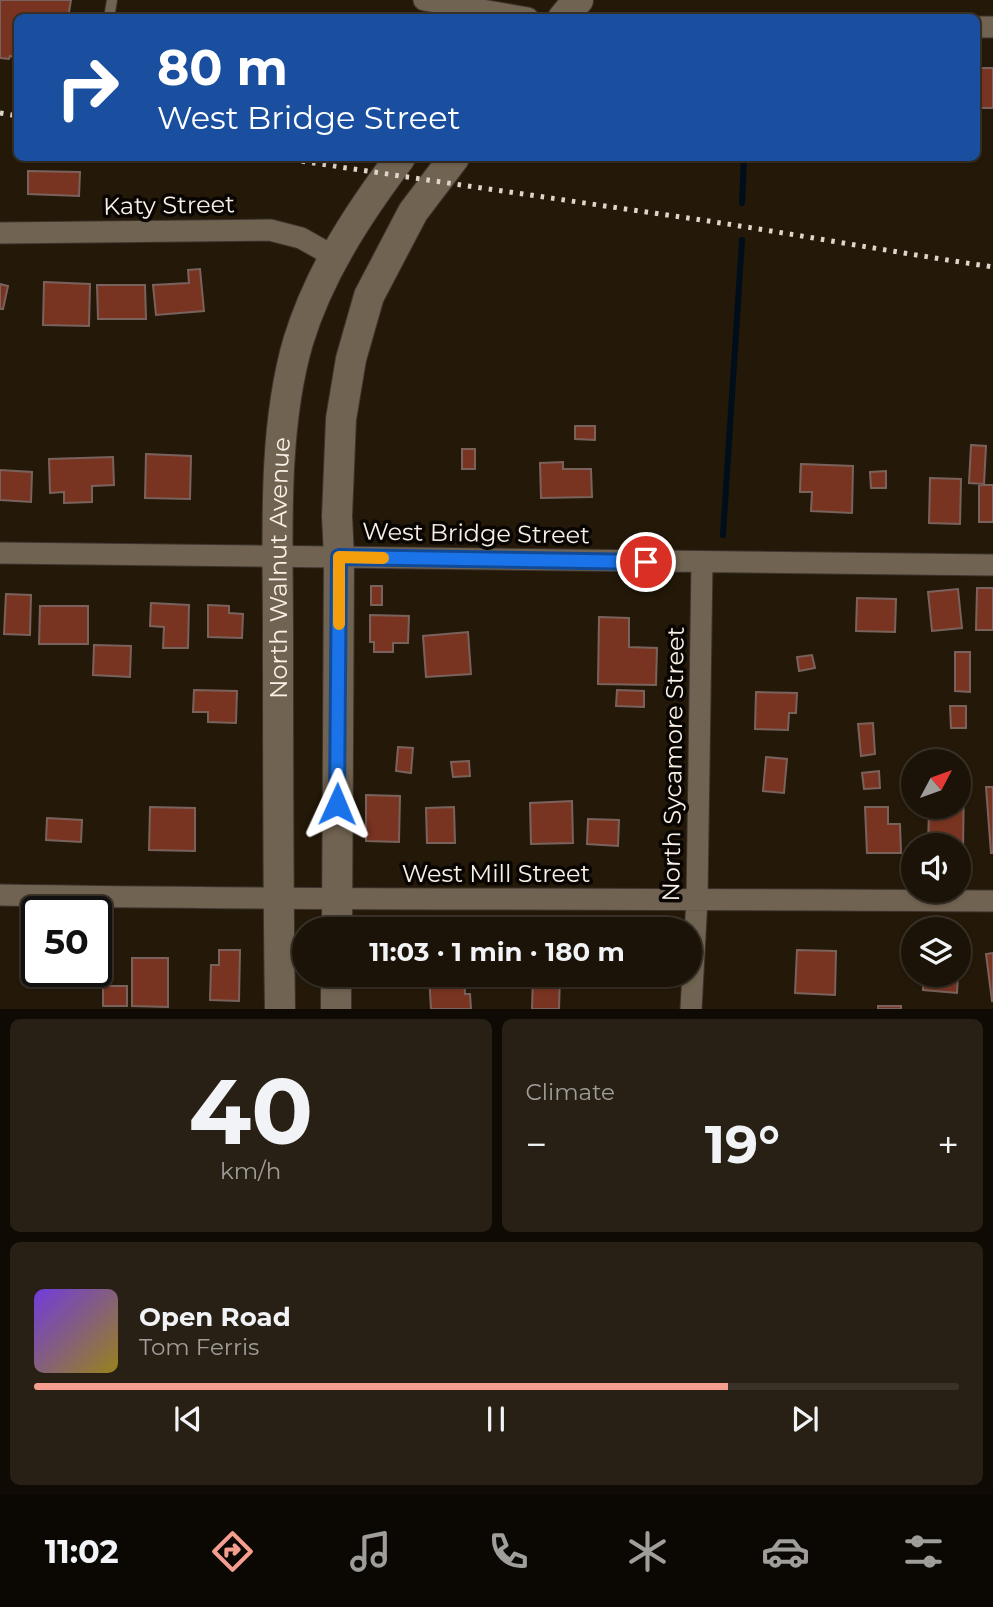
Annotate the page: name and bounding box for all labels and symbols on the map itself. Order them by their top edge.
street label: Katy Street [103,189,235,221]
street label: North Walnut Avenue [263,436,296,699]
street label: West Bridge Street [362,517,590,549]
pin [616,532,676,592]
street label: North Sycamore Street [656,626,690,902]
north arrow [901,749,971,819]
position arrow [300,767,374,841]
street label: West Mill Street [402,859,591,888]
speed limit sign: 50 [21,896,112,987]

